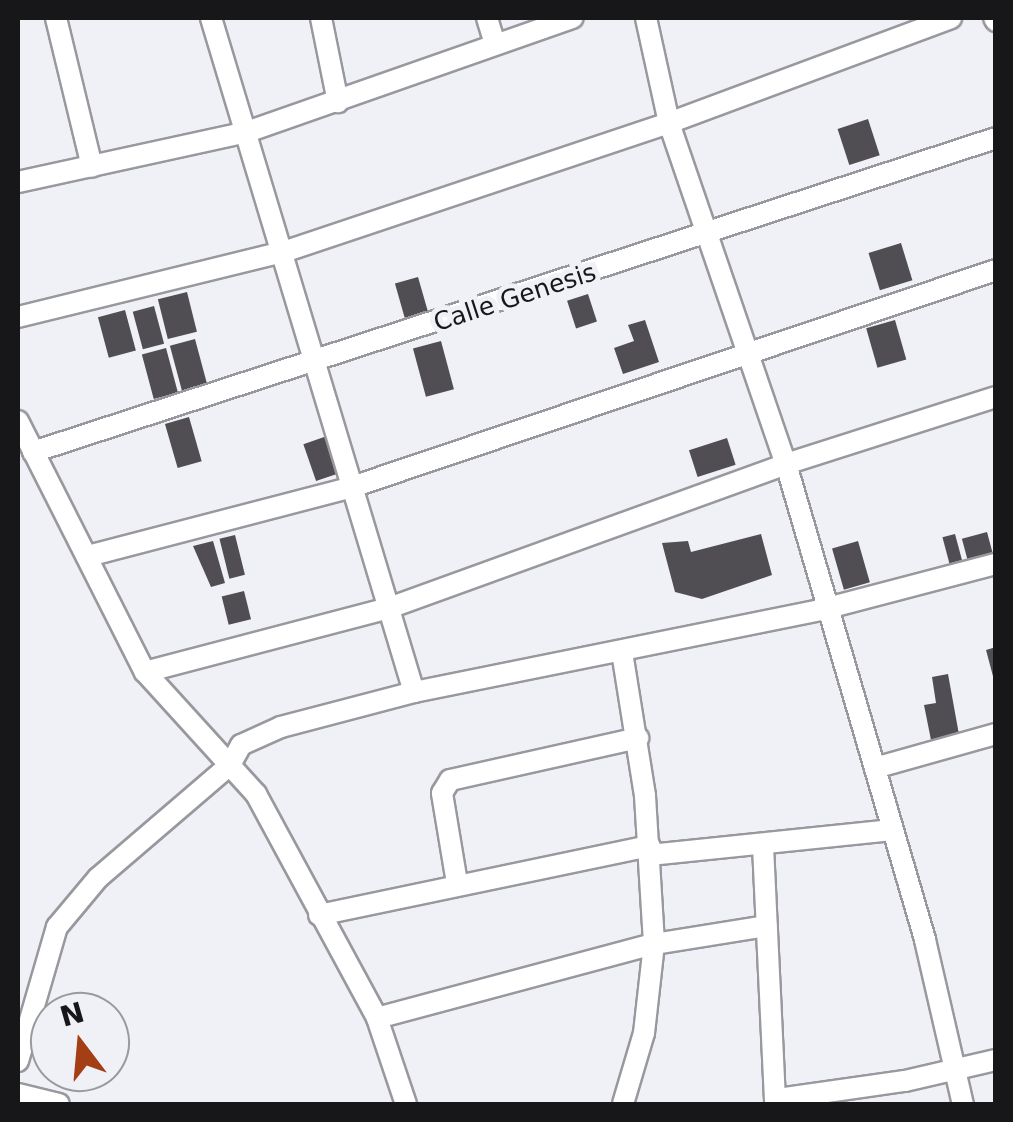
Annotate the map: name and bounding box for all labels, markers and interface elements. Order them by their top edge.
street label: Calle Genesis [430,258,600,338]
north arrow [30,992,130,1092]
text: N [56,996,88,1034]

